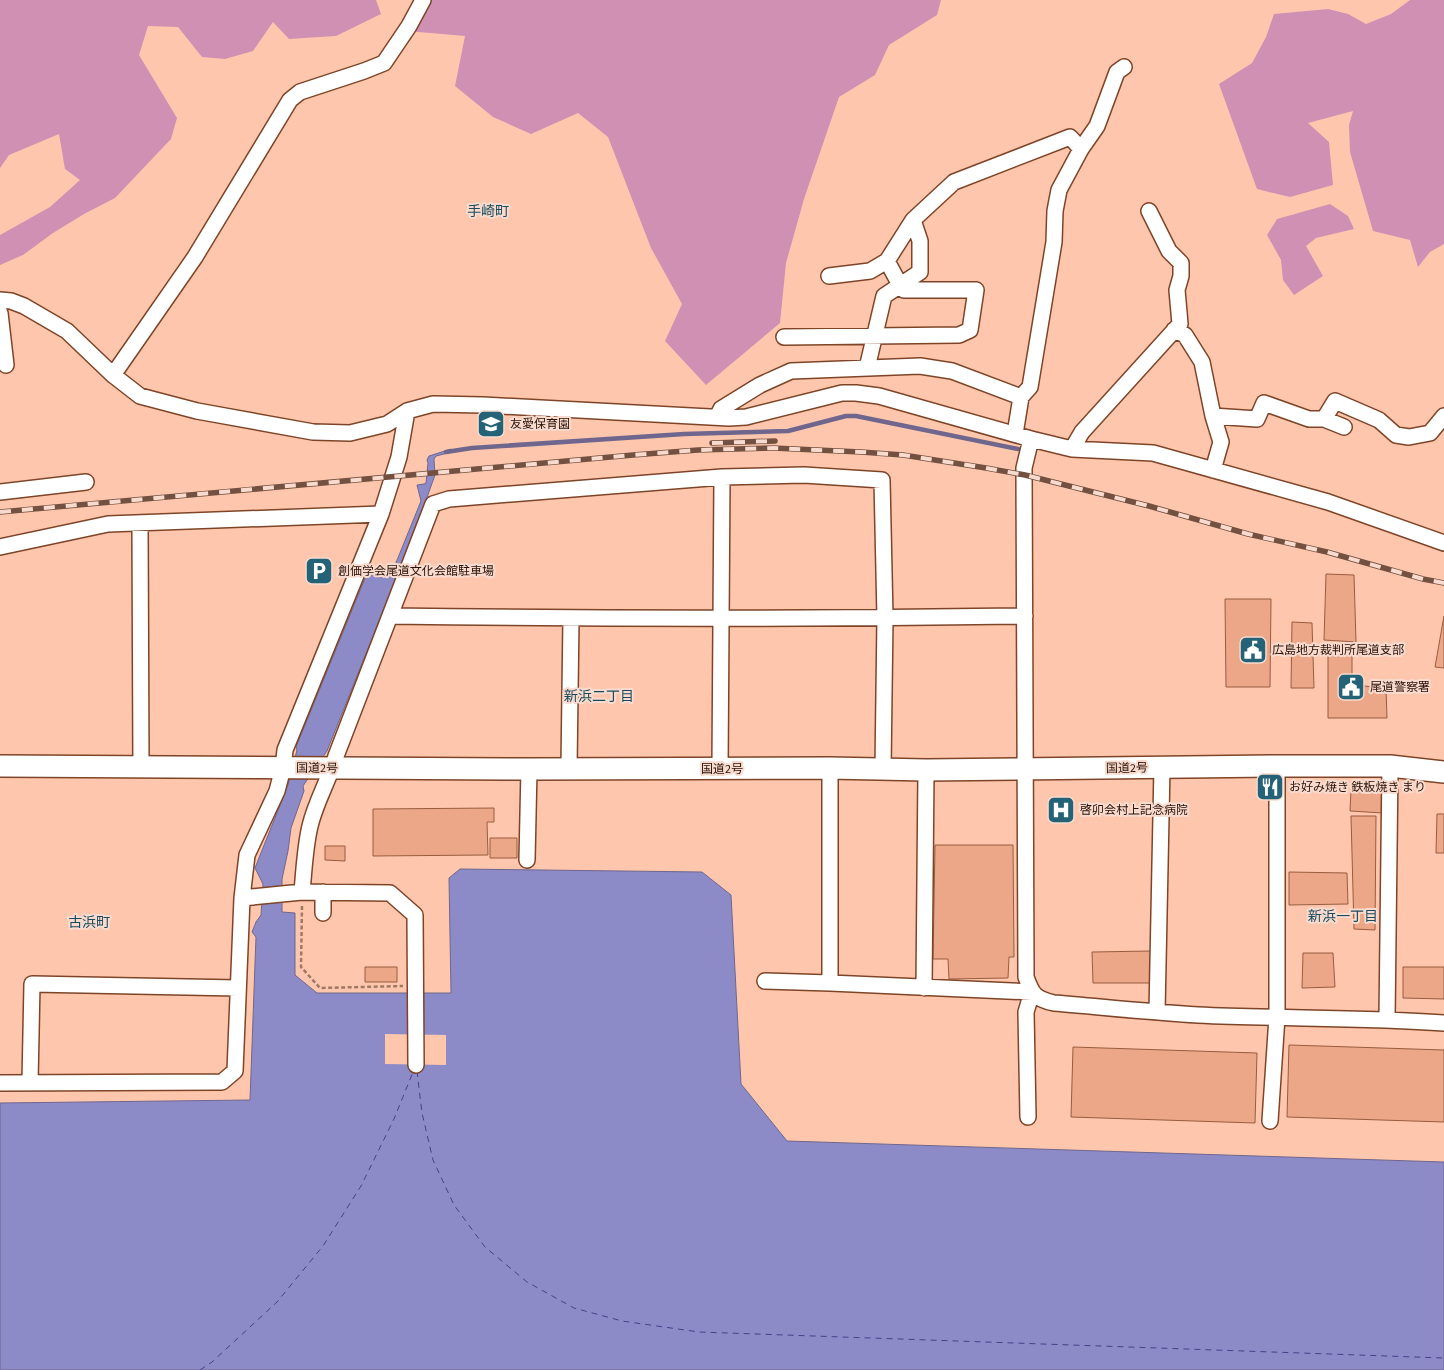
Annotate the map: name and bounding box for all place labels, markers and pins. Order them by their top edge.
school or university icon: 友愛保育園 [476,409,506,439]
place label: 友愛保育園 [510,416,570,433]
parking icon: 創価学会尾道文化会館駐車場 [304,556,334,586]
place label: 創価学会尾道文化会館駐車場 [338,563,494,580]
public building icon: 広島地方裁判所尾道支部 [1238,635,1268,665]
place label: 広島地方裁判所尾道支部 [1272,642,1404,659]
public building icon: 尾道警察署 [1336,672,1366,702]
place label: 尾道警察署 [1370,679,1430,696]
restaurant icon: お好み焼き 鉄板焼き まり [1255,772,1285,802]
place label: お好み焼き 鉄板焼き まり [1289,779,1426,796]
hospital icon: 啓卯会村上記念病院 [1046,795,1076,825]
place label: 啓卯会村上記念病院 [1080,802,1188,819]

